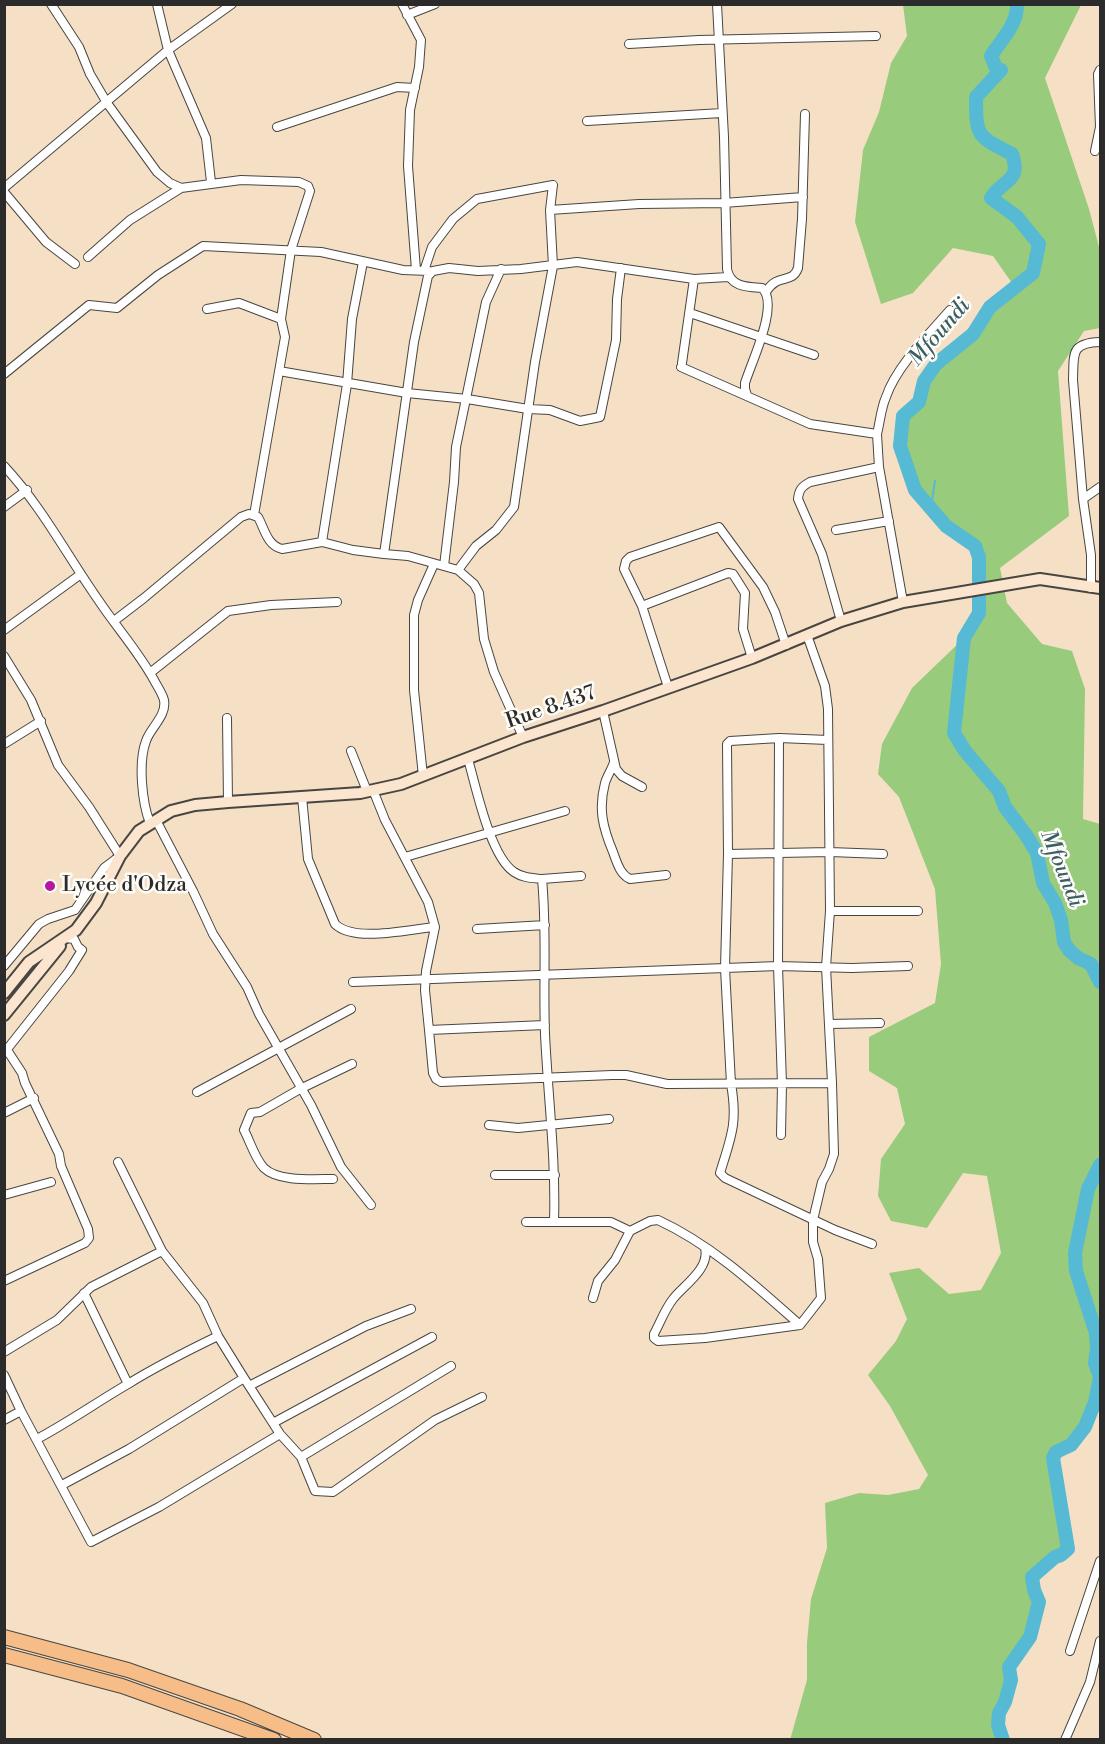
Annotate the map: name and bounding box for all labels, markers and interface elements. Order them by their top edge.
water label: Mfoundi [903,294,977,372]
street label: Rue 8.437 [503,681,599,735]
water label: Mfoundi [1034,826,1088,912]
place label: Lycée d'Odza [62,873,187,899]
marker: Lycée d'Odza [43,879,57,893]

